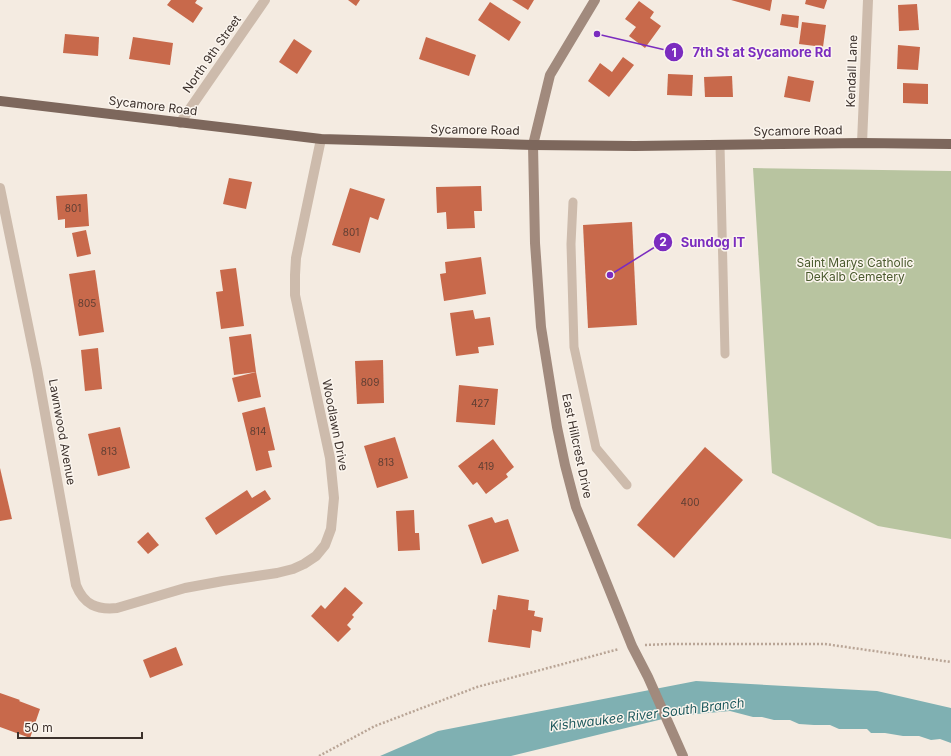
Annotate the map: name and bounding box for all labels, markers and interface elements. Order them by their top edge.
street label: North 9th Street [179,12,244,95]
street label: Kendall Lane [843,34,860,108]
callout: 7th St at Sycamore Rd [664,40,839,65]
text: 7th St at Sycamore Rd [693,44,831,60]
text: 1 [671,45,677,60]
street label: Sycamore Road [108,93,198,118]
street label: Sycamore Road [430,121,520,138]
street label: Sycamore Road [753,122,843,139]
house number: 801 [65,202,81,214]
house number: 801 [343,226,359,238]
callout: Sundog IT [653,230,753,255]
text: 2 [659,234,667,249]
text: Sundog IT [681,234,746,250]
park label: Saint Marys Catholic DeKalb Cemetery [797,255,914,284]
house number: 805 [78,297,96,309]
house number: 809 [361,376,379,388]
street label: Lawnwood Avenue [46,378,79,486]
street label: Woodlawn Drive [319,378,352,472]
street label: East Hillcrest Drive [559,392,596,500]
house number: 427 [471,397,489,409]
house number: 814 [250,425,266,437]
house number: 813 [101,445,117,457]
house number: 813 [378,456,394,468]
house number: 419 [478,460,494,472]
house number: 400 [680,496,700,508]
water label: Kishwaukee River South Branch [549,694,746,734]
scale bar [18,714,142,740]
text: 50 m [24,720,53,735]

